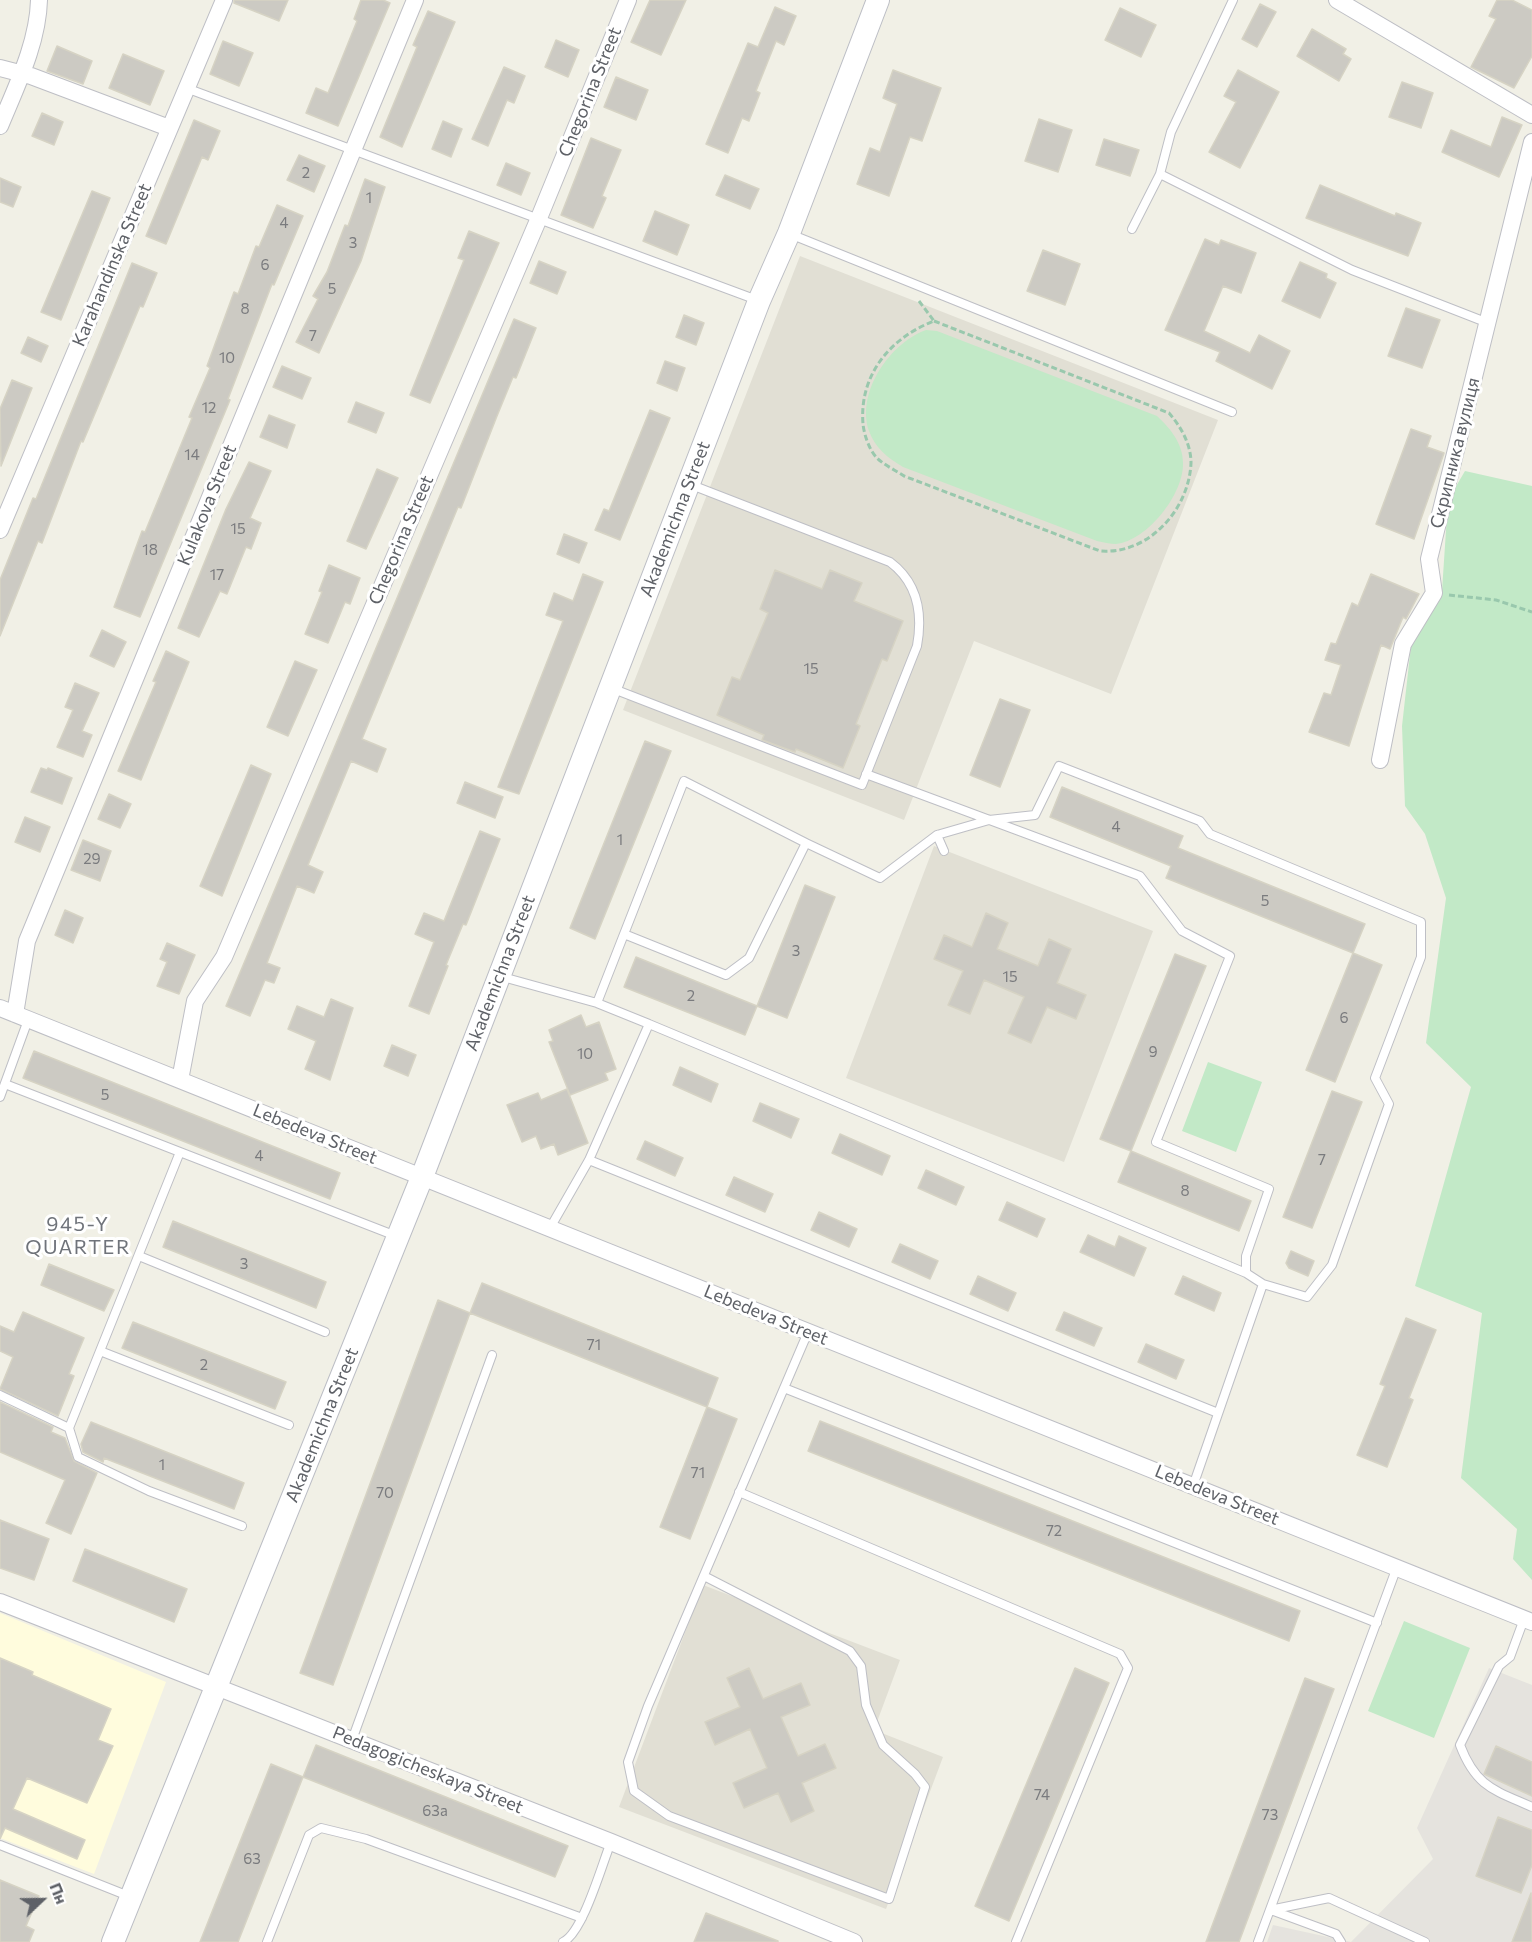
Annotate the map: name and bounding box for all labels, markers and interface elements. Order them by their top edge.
street label: Chegorina Street [554,24,626,160]
house number: 2 [302,164,310,182]
street label: Karahandinska Street [68,180,156,350]
house number: 1 [366,189,372,207]
house number: 4 [280,214,288,232]
house number: 3 [349,234,357,252]
house number: 6 [260,256,270,274]
house number: 5 [328,280,336,298]
house number: 8 [240,300,250,318]
house number: 7 [309,327,317,345]
house number: 10 [219,349,235,367]
street label: Скрипника вулиця [1426,375,1484,531]
house number: 12 [202,399,216,417]
street label: Akademichna Street [635,438,715,600]
street label: Kulakova Street [173,441,241,569]
house number: 14 [184,446,200,464]
street label: Chegorina Street [364,472,438,608]
house number: 15 [230,520,246,538]
house number: 18 [142,541,158,559]
house number: 17 [210,566,224,584]
house number: 15 [803,660,819,678]
house number: 4 [1112,818,1120,836]
house number: 1 [617,831,623,849]
house number: 29 [83,850,101,868]
street label: Akademichna Street [460,892,540,1054]
house number: 5 [1261,892,1269,910]
house number: 3 [792,942,800,960]
house number: 15 [1002,968,1018,986]
house number: 2 [687,987,695,1005]
house number: 6 [1339,1009,1349,1027]
house number: 9 [1148,1043,1158,1061]
house number: 10 [577,1045,593,1063]
house number: 5 [101,1086,109,1104]
street label: Lebedeva Street [250,1099,380,1169]
house number: 4 [255,1147,263,1165]
house number: 7 [1318,1151,1326,1169]
house number: 8 [1180,1182,1190,1200]
district label: 945-Y QUARTER [25,1212,131,1259]
house number: 3 [240,1255,248,1273]
street label: Lebedeva Street [701,1280,831,1350]
house number: 71 [587,1336,601,1354]
street label: Akademichna Street [281,1344,363,1506]
house number: 2 [200,1356,208,1374]
house number: 1 [159,1456,165,1474]
street label: Lebedeva Street [1152,1460,1282,1530]
house number: 71 [691,1464,705,1482]
house number: 70 [376,1484,394,1502]
house number: 72 [1046,1522,1062,1540]
street label: Pedagogicheskaya Street [330,1722,526,1818]
house number: 74 [1034,1786,1050,1804]
house number: 63а [422,1802,448,1820]
house number: 73 [1262,1806,1278,1824]
house number: 63 [243,1850,261,1868]
north arrow [12,1870,72,1930]
text: Пн [46,1880,72,1906]

